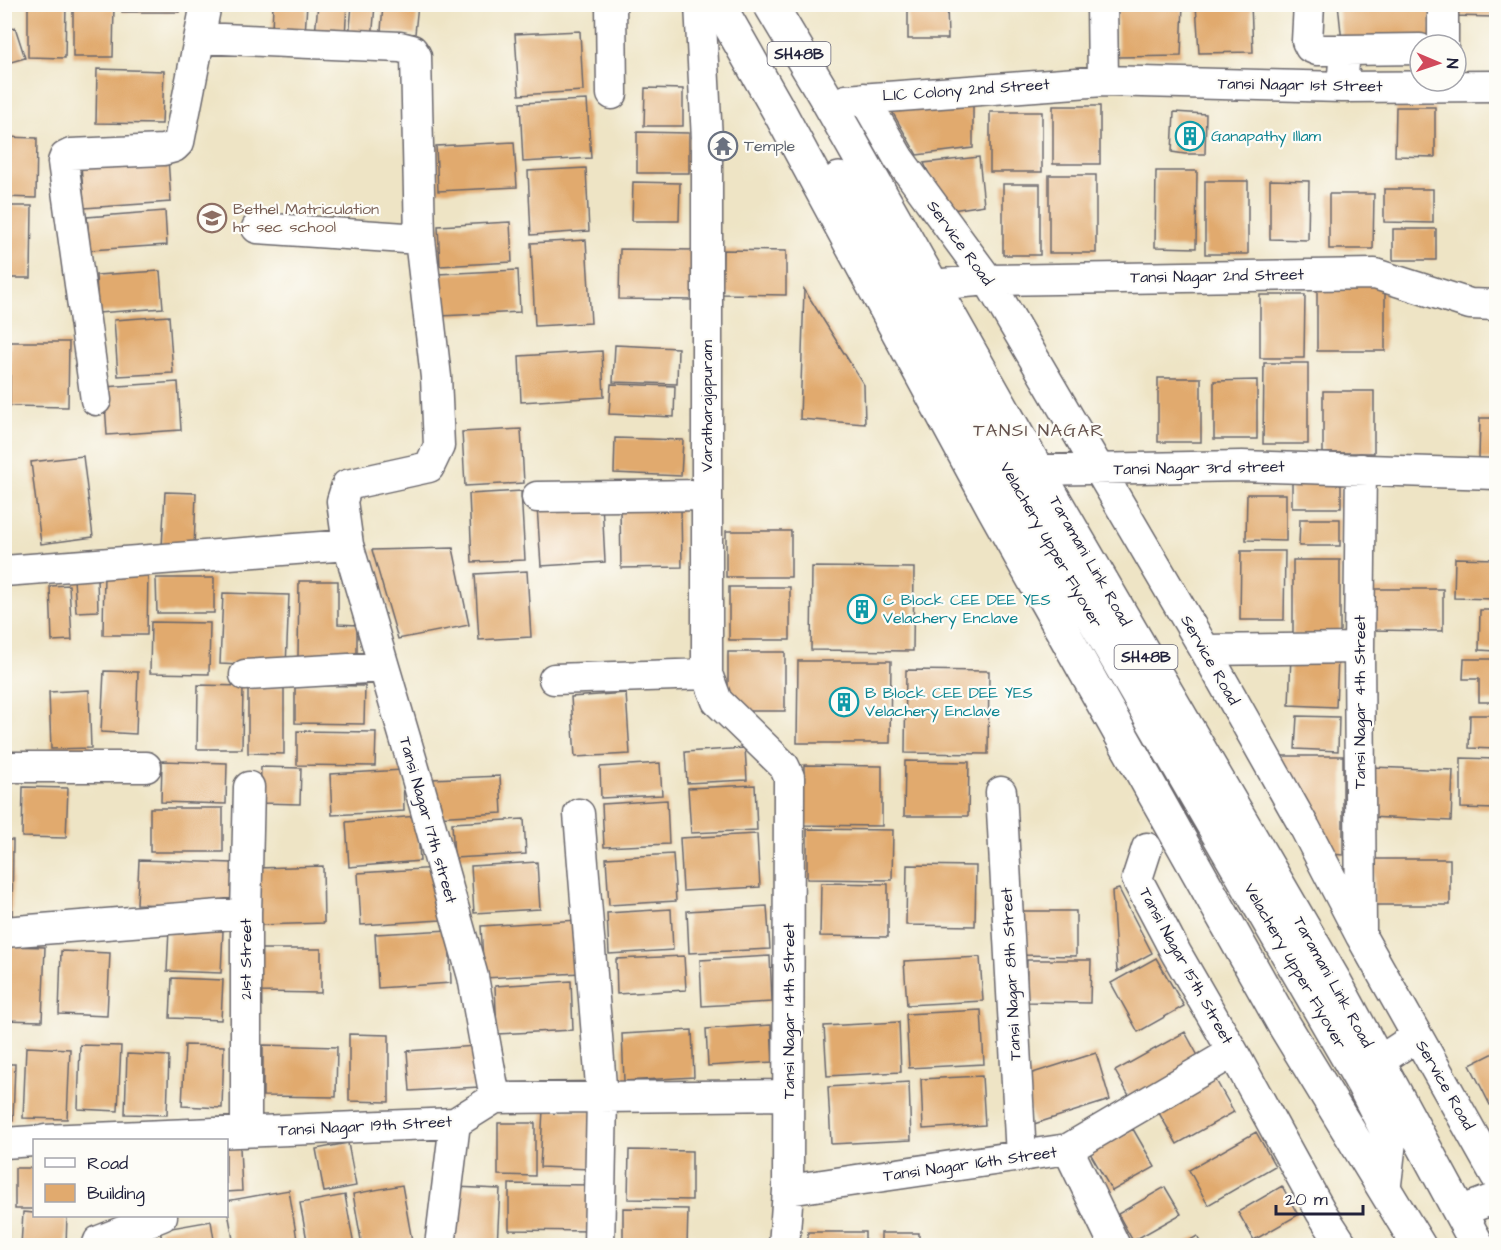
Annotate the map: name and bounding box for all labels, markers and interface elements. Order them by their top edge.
north arrow [1408,33,1468,93]
road number: SH48B [768,42,830,66]
text: N [1441,58,1463,69]
street label: LIC Colony 2nd Street [882,73,1051,108]
street label: Tansi Nagar 1st Street [1217,73,1383,98]
building icon: Ganapathy Illam [1174,120,1206,152]
place label: Ganapathy Illam [1211,125,1322,148]
temple icon: Temple [707,130,739,162]
place label: Temple [744,135,796,157]
street label: Service Road [922,196,998,290]
place label: Bethel Matriculation hr sec school [233,198,379,238]
school or university icon: Bethel Matriculation hr sec school [196,202,228,234]
street label: Tansi Nagar 2nd Street [1130,263,1305,290]
street label: Varatharajapuram [696,339,718,472]
district label: TANSI NAGAR [973,418,1105,443]
street label: Tansi Nagar 3rd street [1113,455,1285,481]
street label: Velachery Upper Flyover [994,458,1108,633]
street label: Taramani Link Road [1044,492,1136,630]
place label: C Block CEE DEE YES Velachery Enclave [883,589,1051,630]
building icon: C Block CEE DEE YES Velachery Enclave [846,593,878,625]
street label: Service Road [1175,611,1245,709]
street label: Tansi Nagar 4th Street [1349,615,1372,789]
road number: SH48B [1114,645,1178,669]
place label: B Block CEE DEE YES Velachery Enclave [865,682,1033,723]
building icon: B Block CEE DEE YES Velachery Enclave [828,686,860,718]
street label: Tansi Nagar 17th street [393,734,463,907]
street label: Velachery Upper Flyover [1238,879,1352,1054]
street label: Tansi Nagar 15th Street [1133,884,1239,1049]
street label: Tansi Nagar 8th Street [995,886,1028,1061]
street label: Taramani Link Road [1288,912,1378,1052]
street label: 21st Street [235,918,257,1000]
street label: Tansi Nagar 14th Street [778,923,801,1099]
street label: Service Road [1410,1036,1480,1134]
street label: Tansi Nagar 19th Street [278,1110,453,1143]
legend [33,1139,228,1217]
street label: Tansi Nagar 16th Street [882,1141,1059,1188]
text: Road [87,1151,128,1176]
scale bar [1276,1178,1363,1216]
text: Building [87,1181,145,1207]
text: 20 m [1285,1187,1328,1212]

